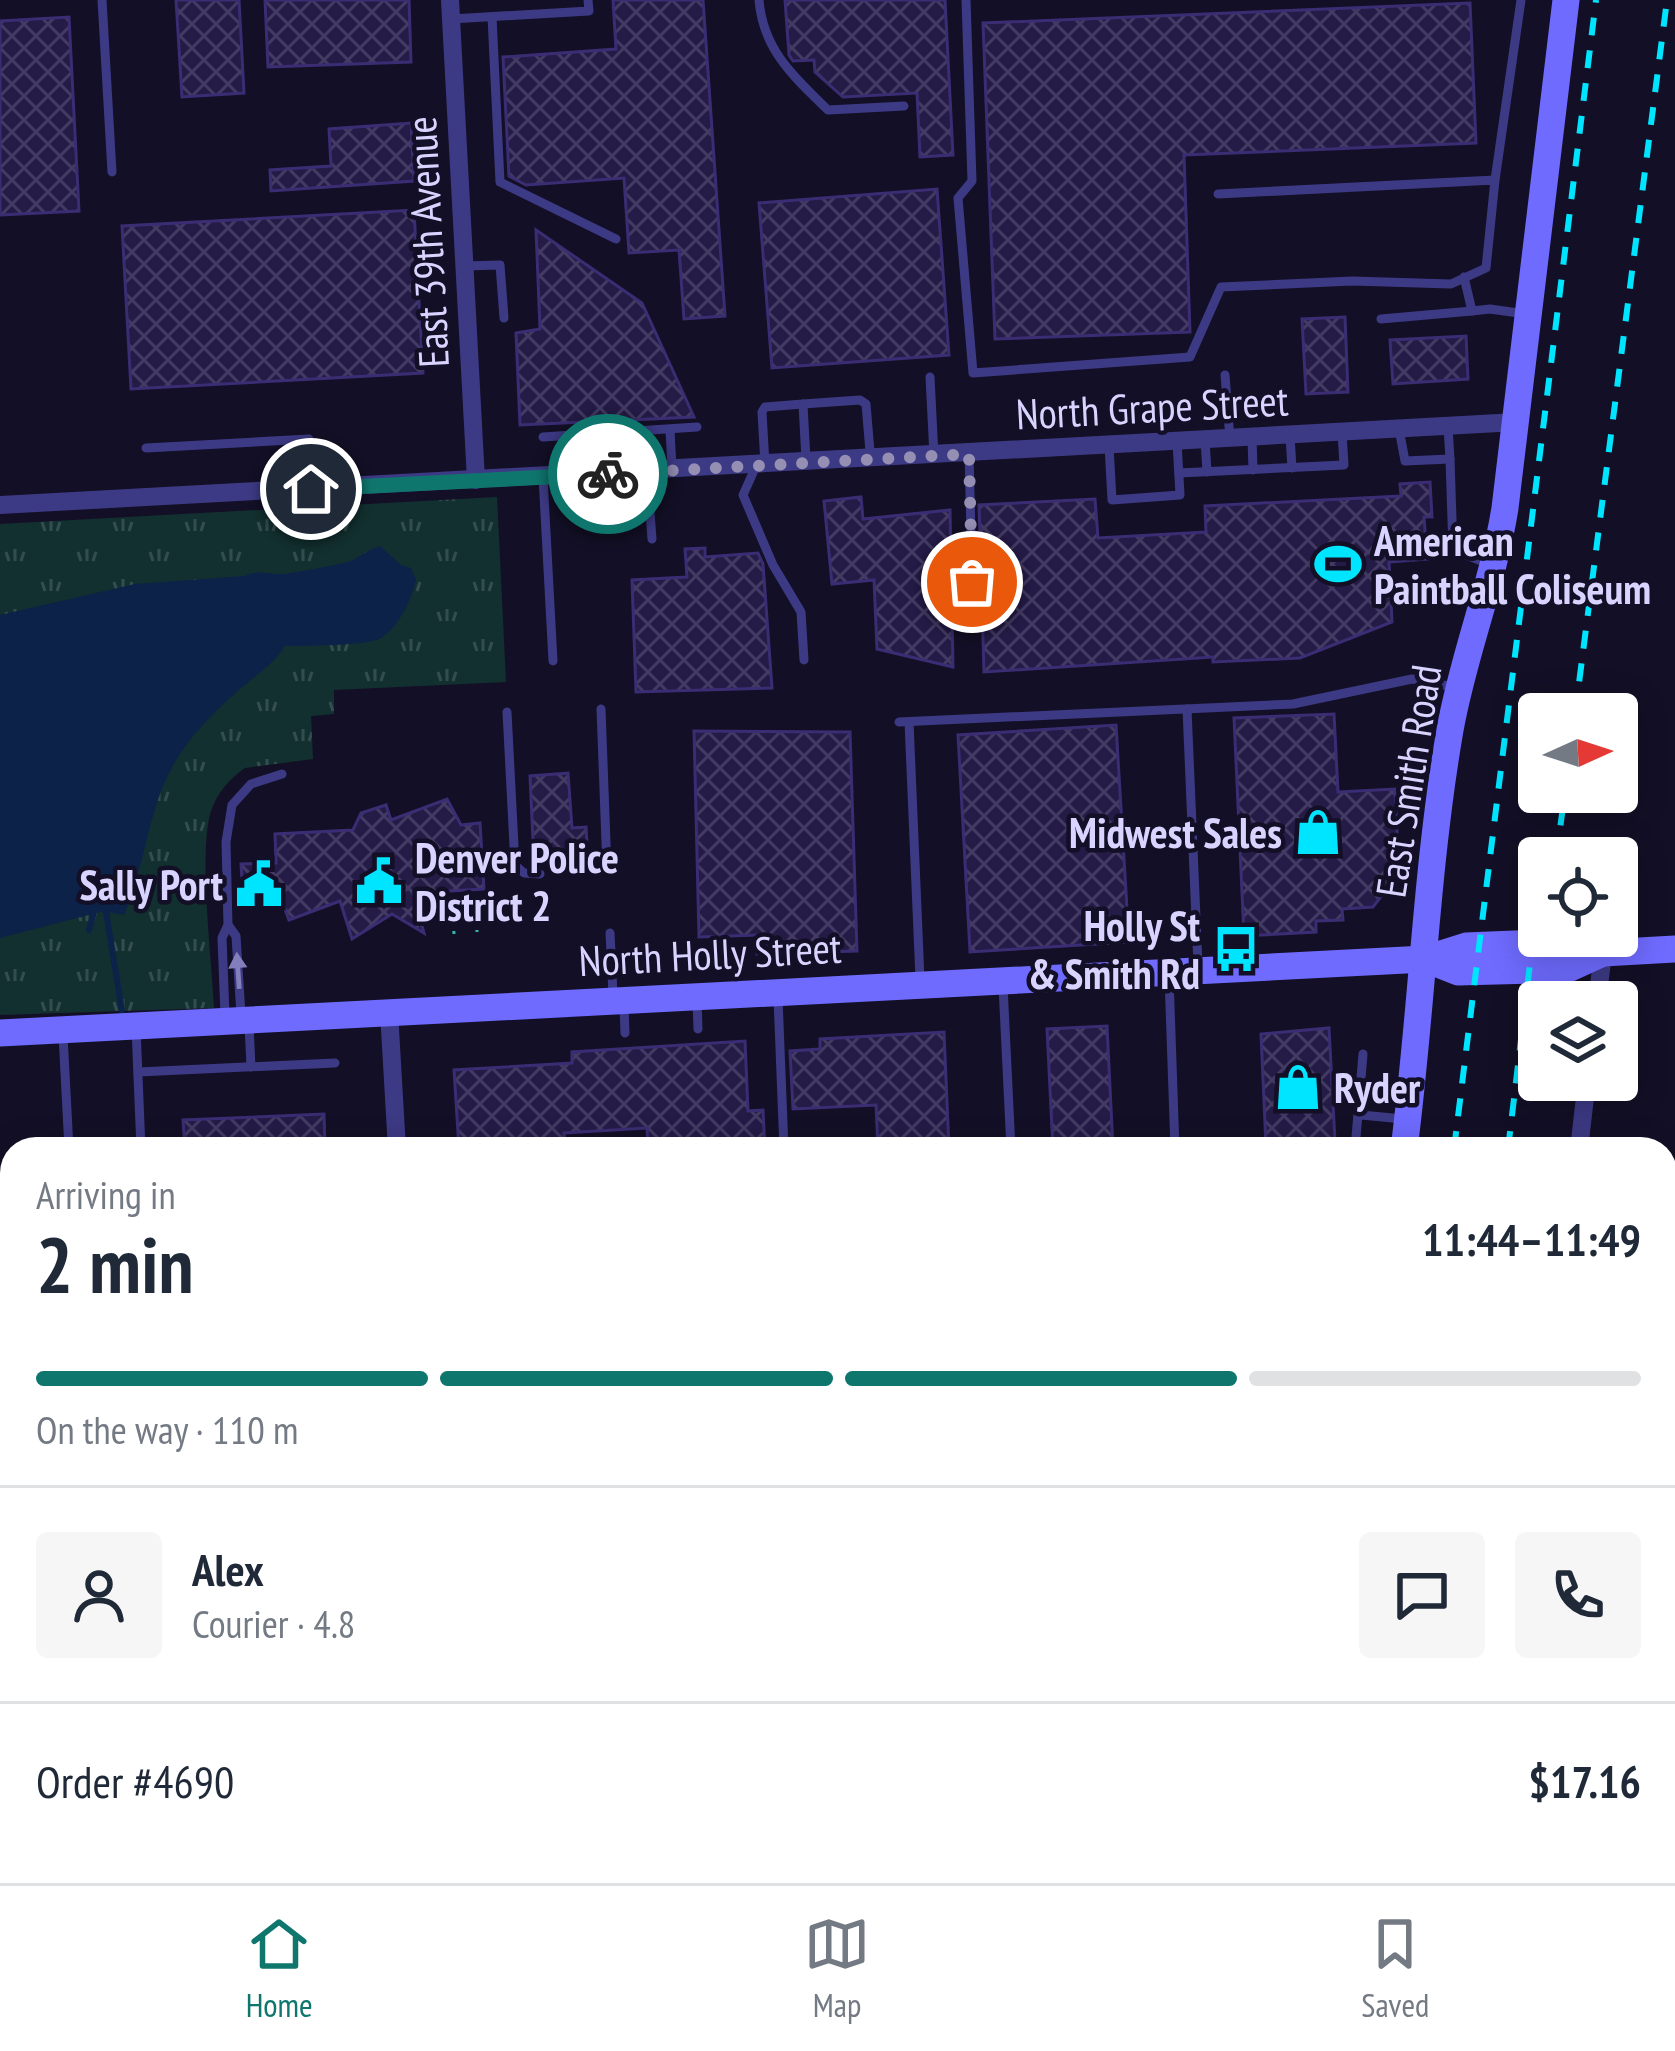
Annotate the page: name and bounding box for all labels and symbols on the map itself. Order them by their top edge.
street label: East 39th Avenue [393,115,461,369]
street label: North Grape Street [1014,372,1290,442]
courier [548,414,668,534]
pin [260,438,362,540]
place label: American Paintball Coliseum [1373,513,1651,616]
pin [921,531,1023,633]
sports icon: American Paintball Coliseum [1313,539,1363,589]
street label: East Smith Road [1362,661,1454,901]
north arrow [1518,693,1638,813]
place label: Midwest Sales [1069,805,1282,860]
shop icon: Midwest Sales [1293,807,1343,857]
place label: Denver Police District 2 [415,830,619,933]
public building icon: Denver Police District 2 [354,856,404,906]
place label: Sally Port [80,857,223,912]
public building icon: Sally Port [234,859,284,909]
place label: Holly St & Smith Rd [1028,898,1200,1001]
street label: North Holly Street [577,920,843,988]
bus stop icon: Holly St & Smith Rd [1211,924,1261,974]
one-way arrow [229,952,248,989]
place label: Ryder [1334,1060,1421,1115]
shop icon: Ryder [1273,1062,1323,1112]

